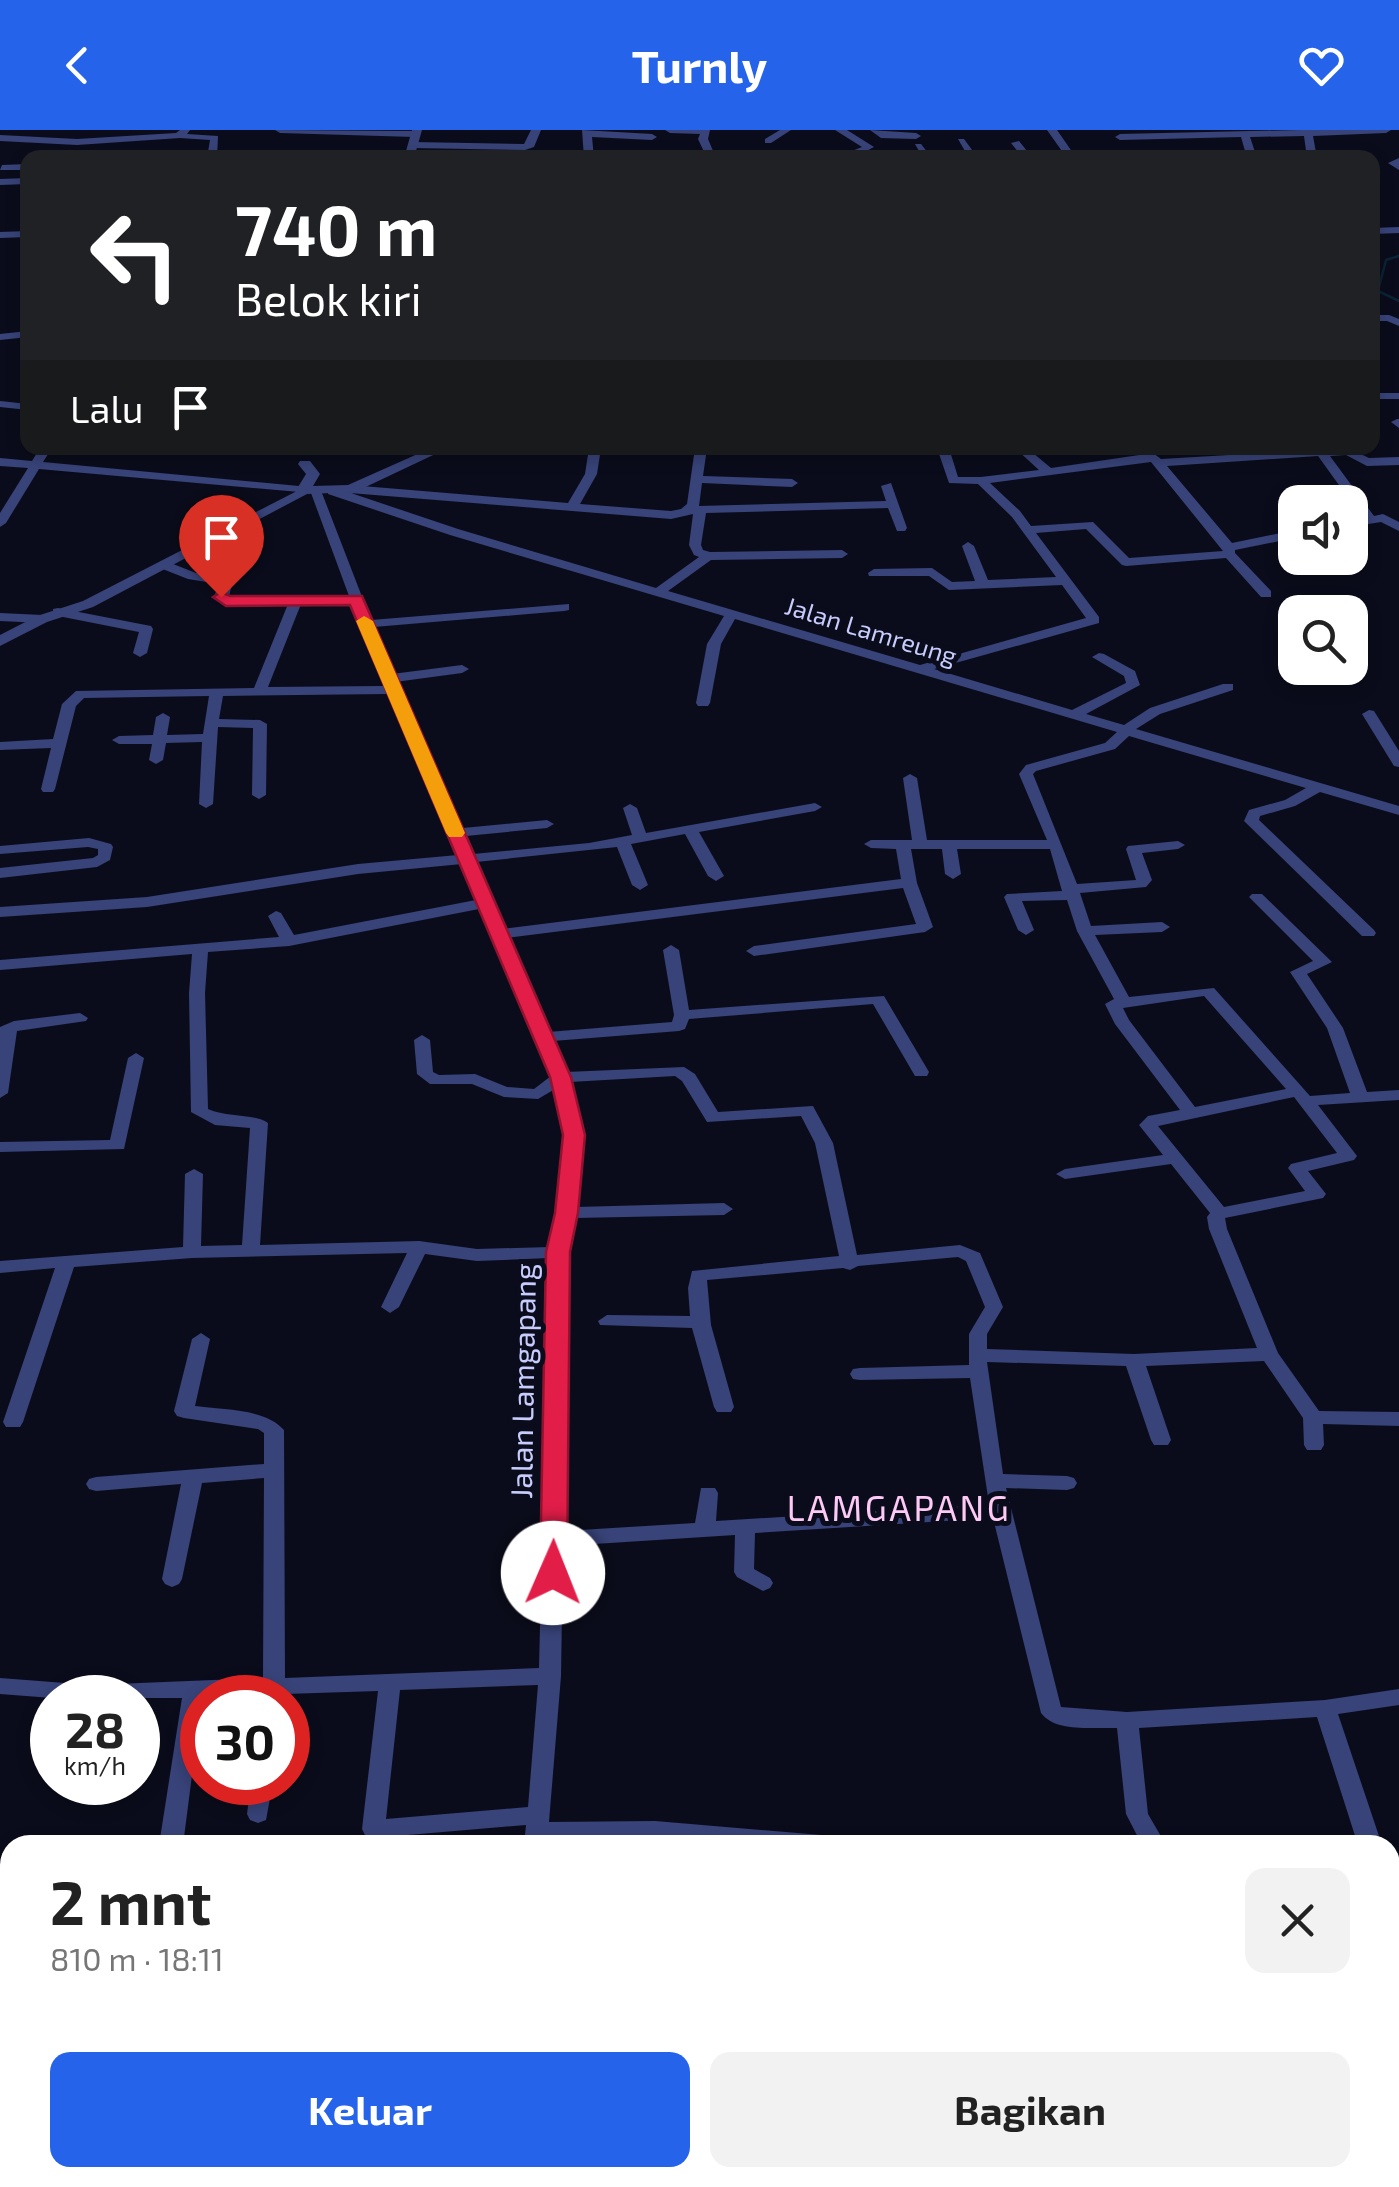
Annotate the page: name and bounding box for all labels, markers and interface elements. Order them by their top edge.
icon: back [50,38,105,93]
text: Turnly [632,38,767,92]
icon: heart [1294,38,1349,93]
text: 740 m [235,186,438,270]
icon: left [70,190,200,320]
text: Belok kiri [235,271,422,325]
icon: arrive [163,380,218,435]
text: Lalu [70,385,143,431]
map controls [1278,485,1368,685]
button: sound [1278,485,1368,575]
pin [179,495,264,598]
icon: arrive [194,510,249,565]
street label: Jalan Lamreung [782,590,961,670]
button: search [1278,595,1368,685]
street label: Jalan Lamgapang [502,1263,542,1499]
district label: LAMGAPANG [787,1486,1011,1528]
position arrow [501,1521,605,1625]
speed limit sign: 30 [180,1675,310,1805]
text: 28 [65,1698,125,1758]
text: km/h [64,1750,126,1780]
text: 2 mnt [50,1865,211,1937]
button: close [1245,1868,1350,1973]
text: 810 m · 18:11 [50,1939,224,1977]
button: Keluar [50,2052,690,2167]
button: Bagikan [710,2052,1350,2167]

